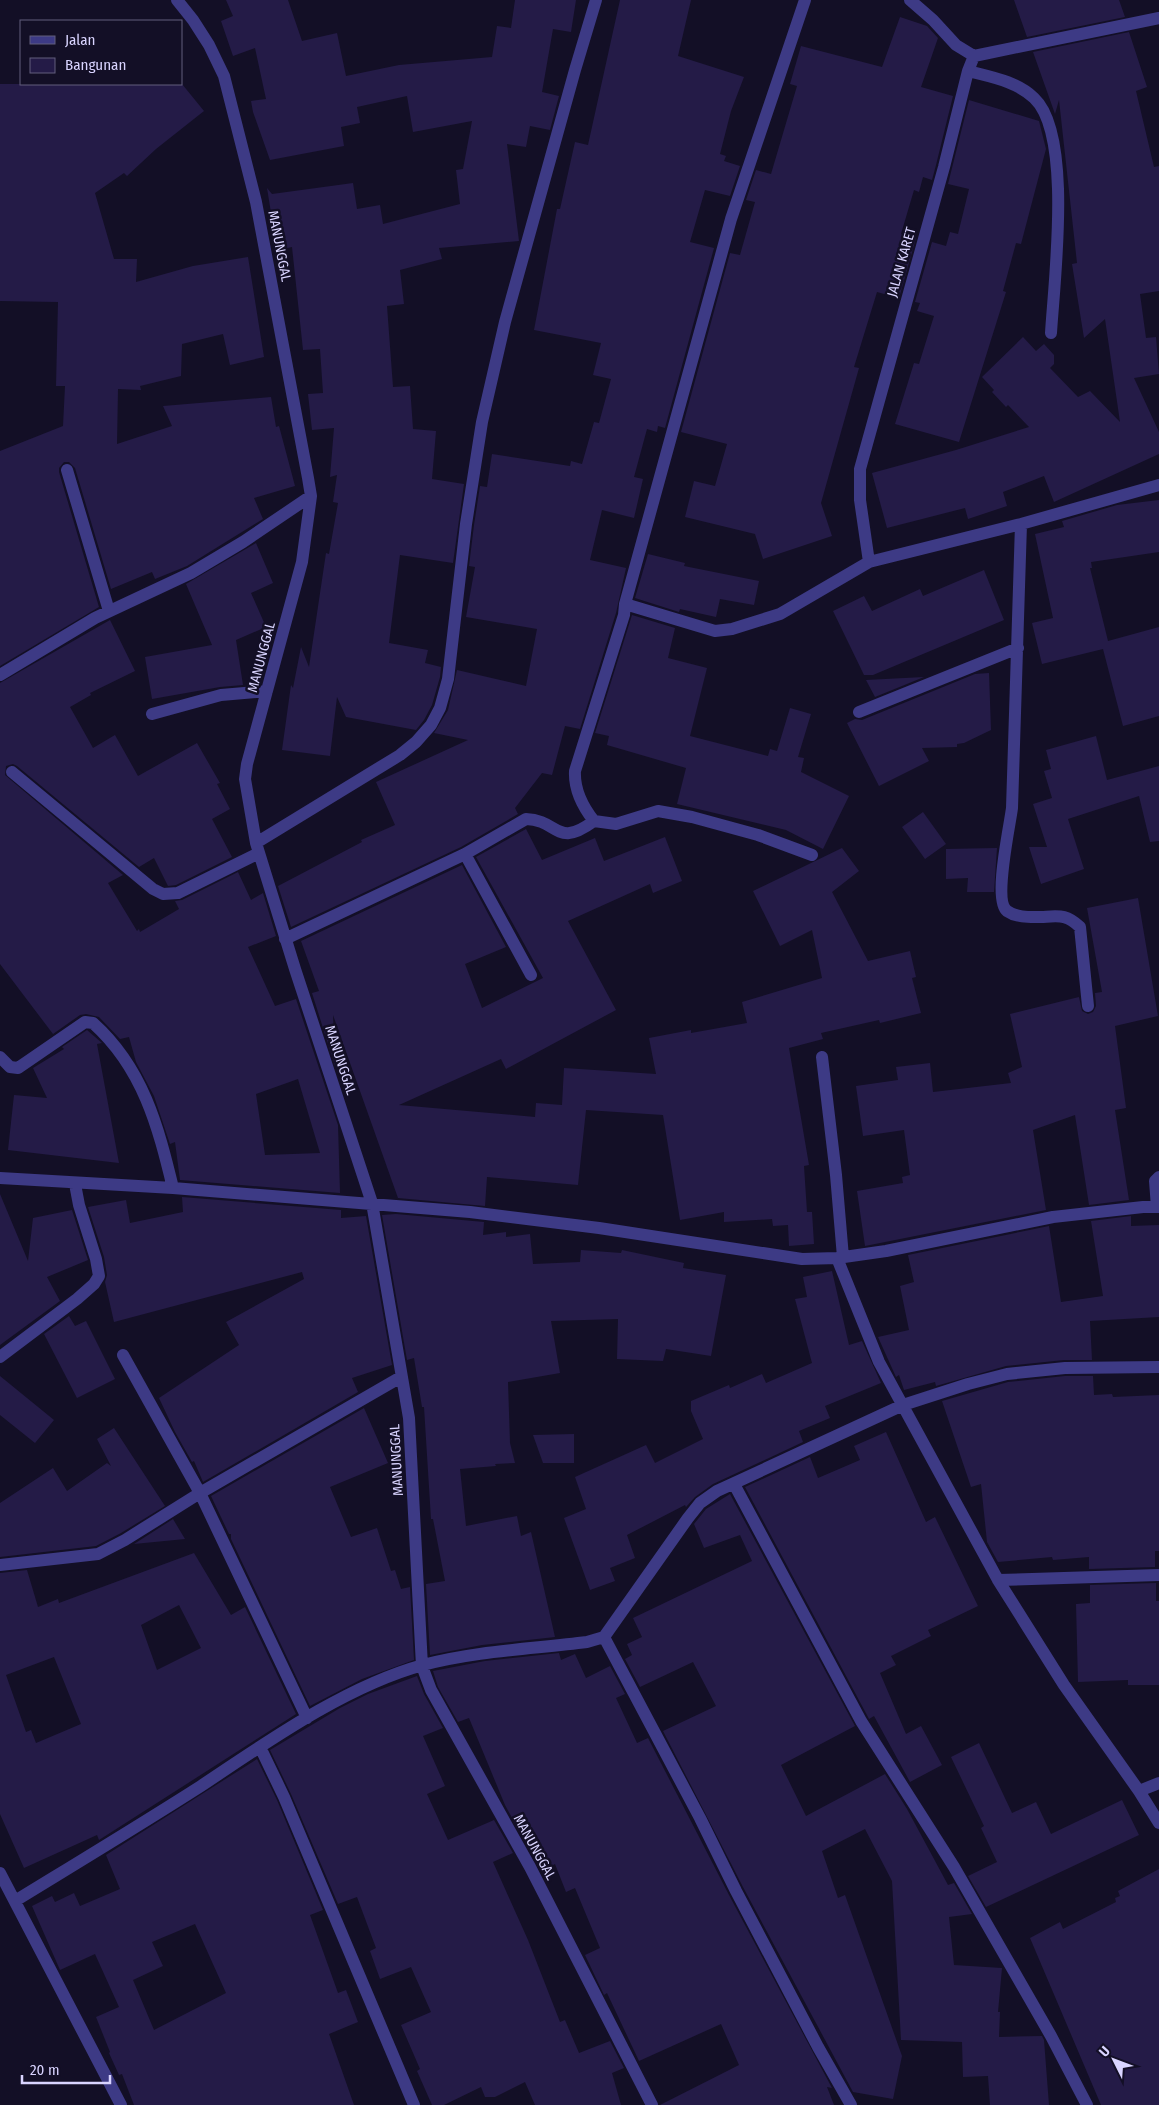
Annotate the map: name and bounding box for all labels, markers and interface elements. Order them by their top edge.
legend [20,20,182,85]
text: Jalan [65,31,95,49]
text: Bangunan [65,56,126,74]
street label: MANUNGGAL [264,209,295,283]
street label: JALAN KARET [883,225,920,299]
street label: MANUNGGAL [244,620,279,694]
street label: MANUNGGAL [321,1023,360,1097]
street label: MANUNGGAL [386,1424,407,1496]
street label: MANUNGGAL [510,1812,559,1883]
north arrow [1089,2035,1139,2085]
text: U [1096,2043,1114,2060]
scale bar [22,2052,110,2084]
text: 20 m [30,2061,60,2079]

